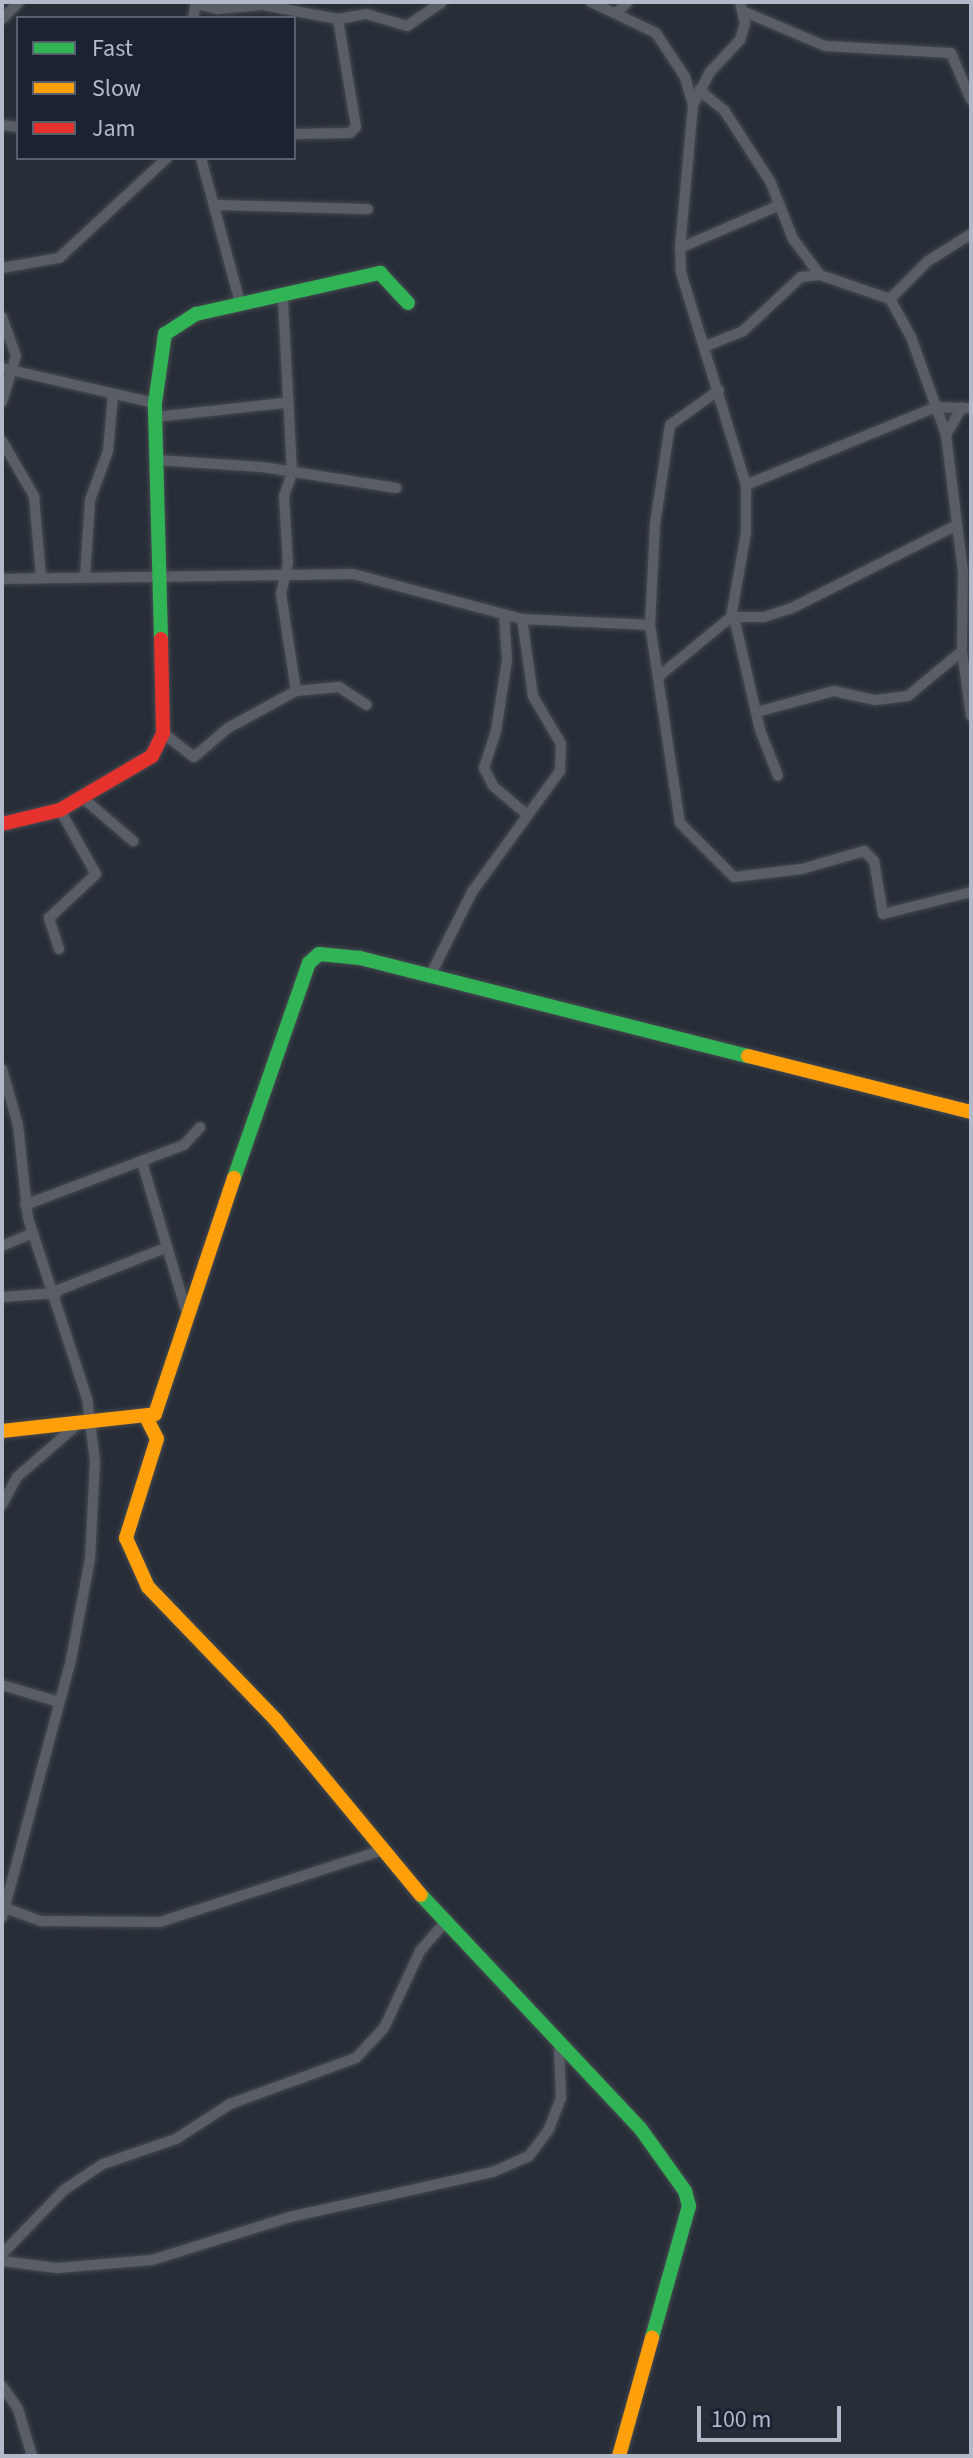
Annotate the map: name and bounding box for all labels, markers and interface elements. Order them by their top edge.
legend [16,16,296,160]
text: Fast [92,31,133,66]
text: Slow [92,71,141,106]
text: Jam [92,111,136,146]
scale bar [701,2390,845,2440]
text: 100 m [711,2402,771,2437]

